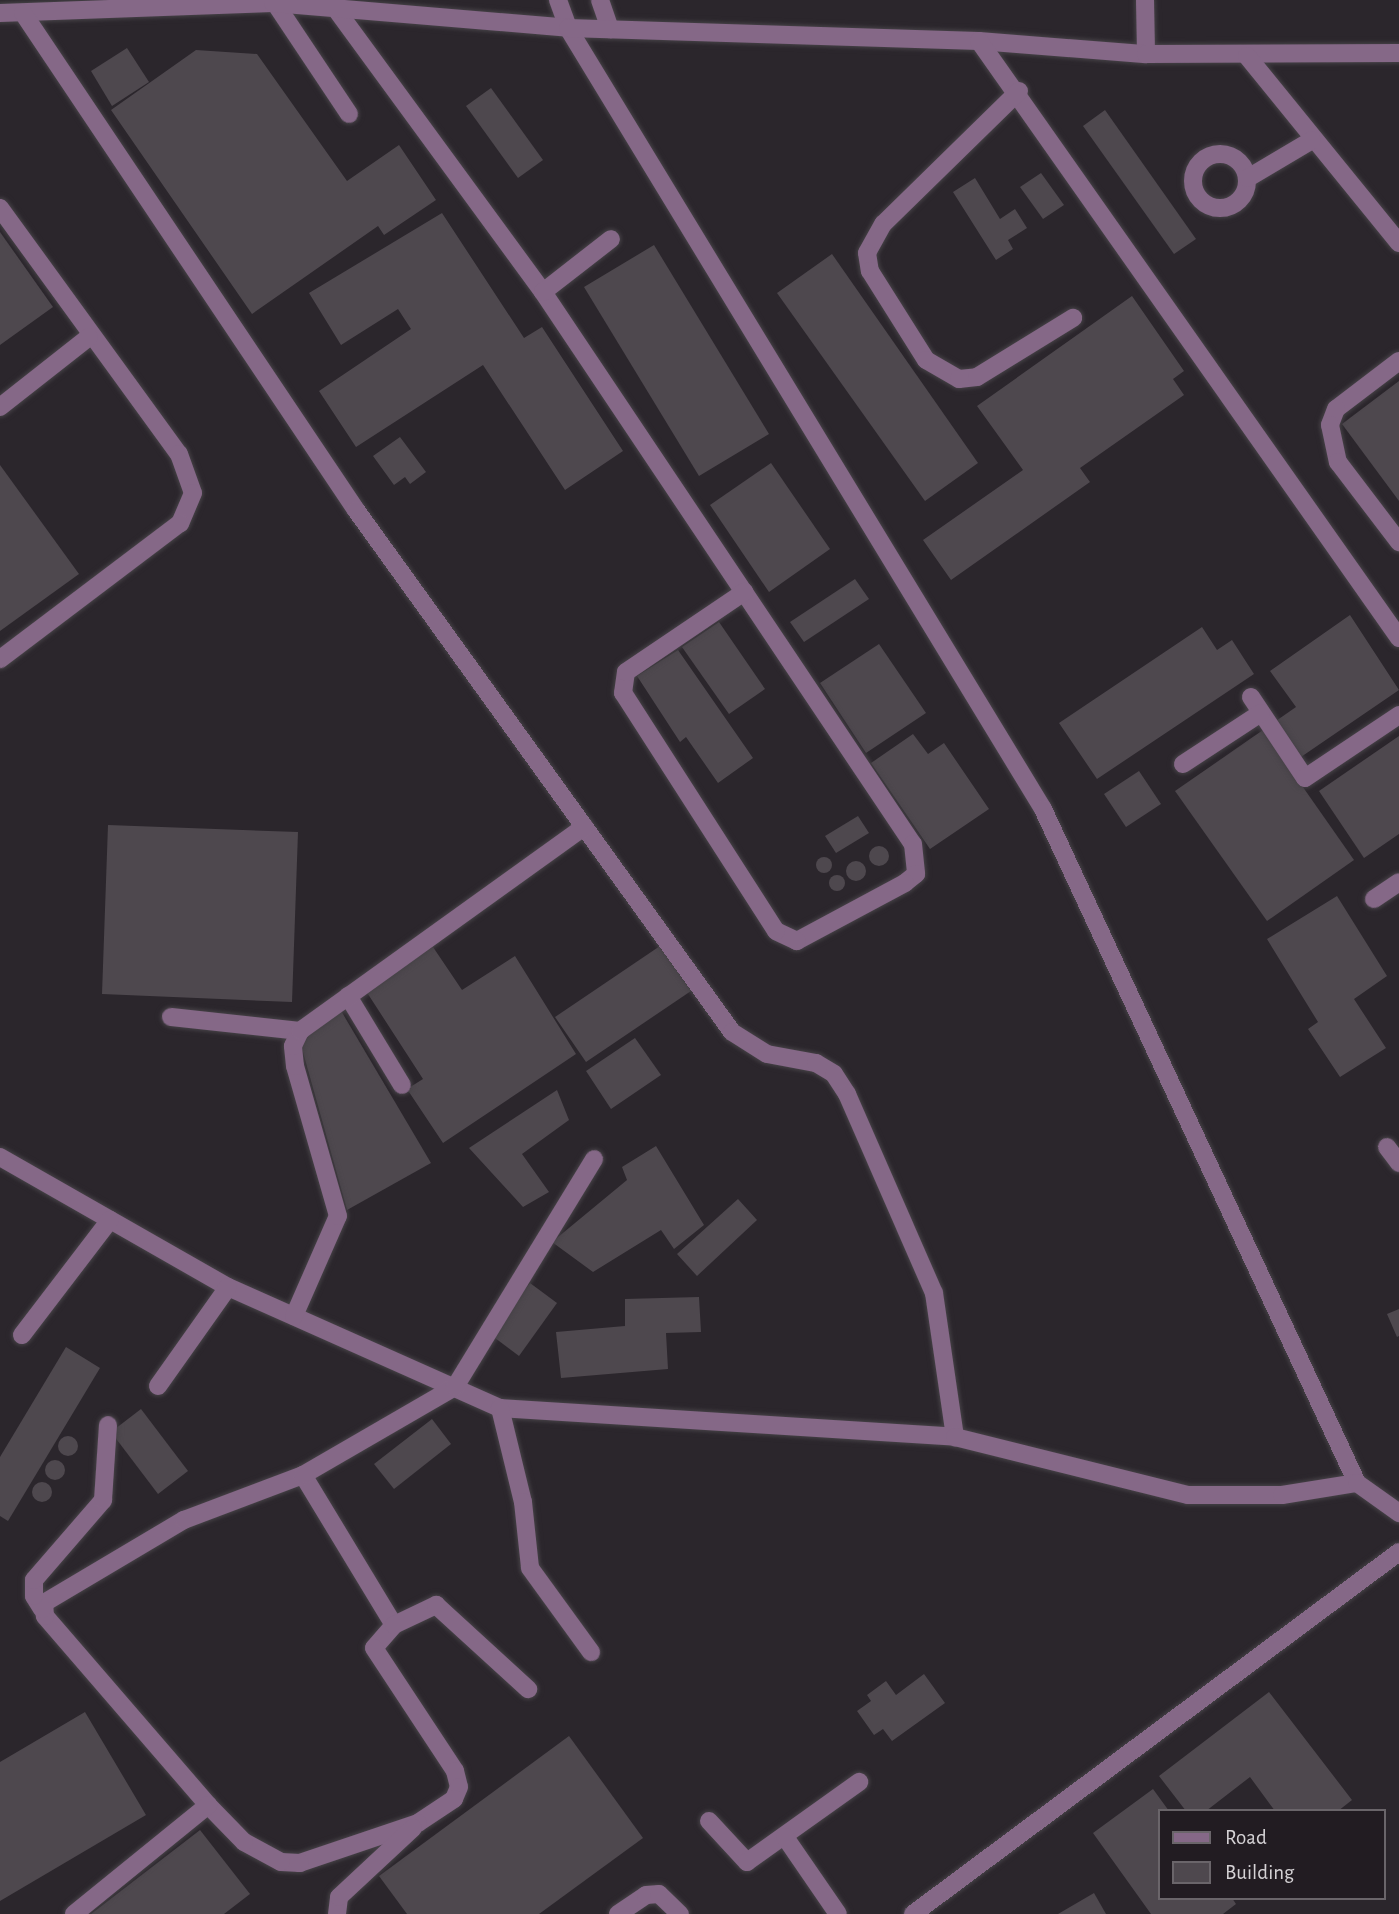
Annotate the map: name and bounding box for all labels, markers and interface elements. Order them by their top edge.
legend [1158,1809,1385,1900]
text: Road [1225,1827,1267,1848]
text: Building [1225,1862,1294,1883]

